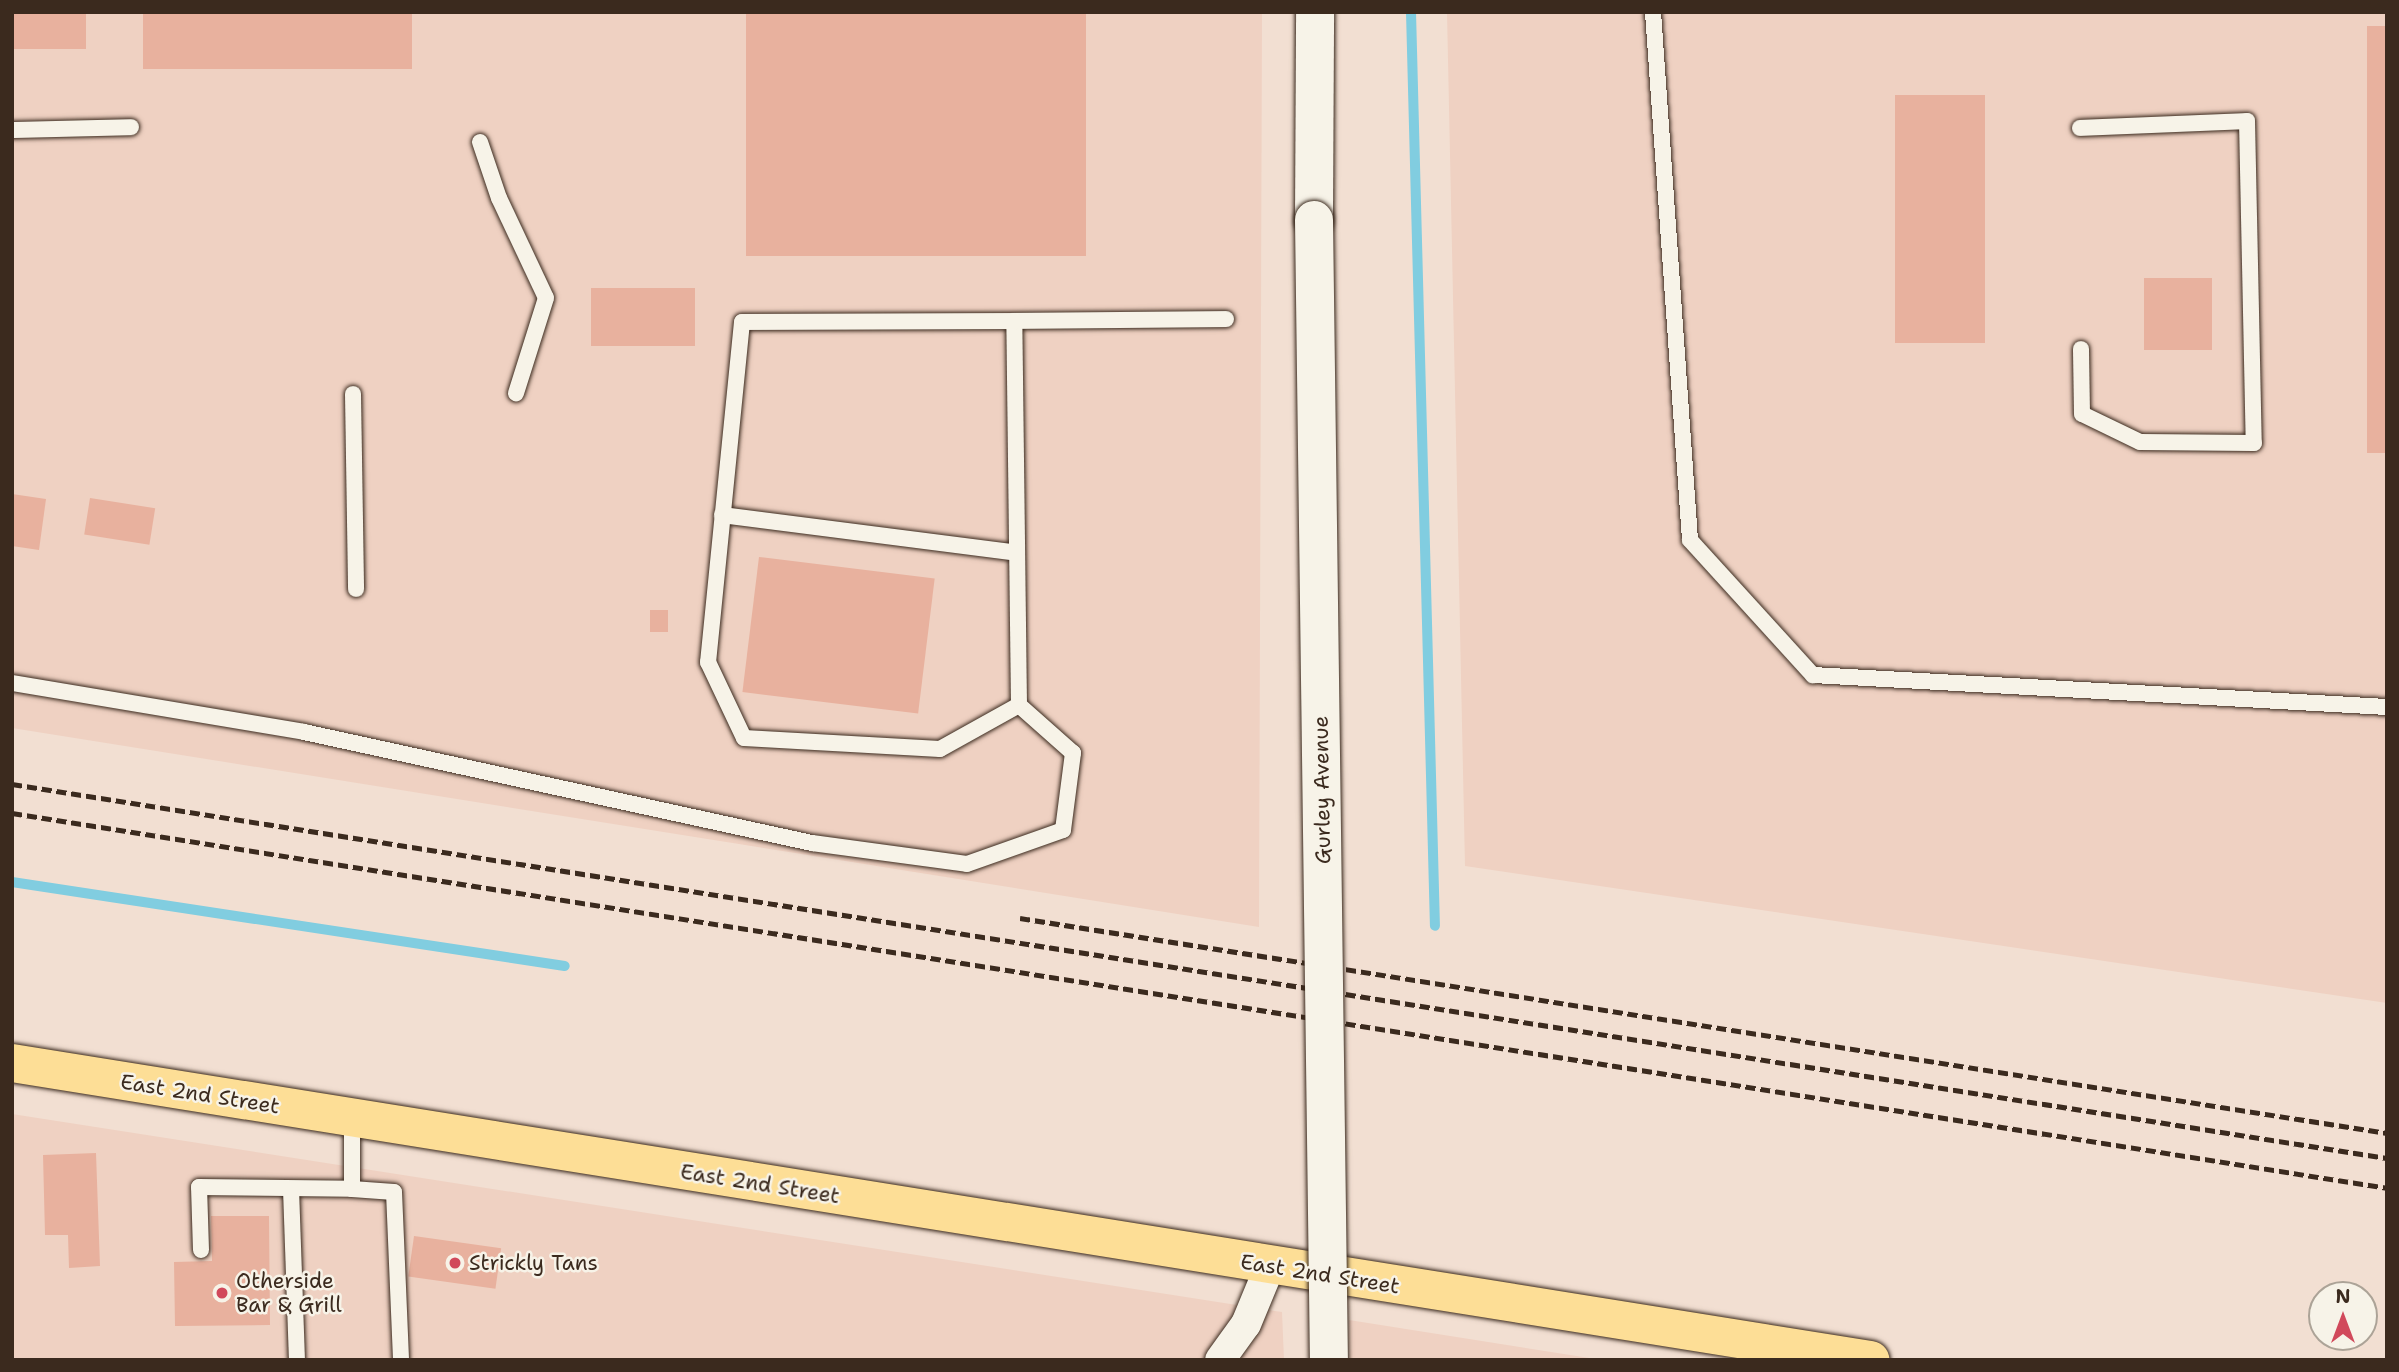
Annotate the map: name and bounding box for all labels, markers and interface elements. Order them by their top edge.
street label: Gurley Avenue [1308,716,1336,864]
street label: East 2nd Street [119,1069,281,1119]
street label: East 2nd Street [679,1159,841,1209]
street label: East 2nd Street [1239,1249,1401,1299]
place label: Strickly Tans [469,1250,598,1276]
marker: Strickly Tans [447,1255,463,1271]
place label: Otherside Bar & Grill [236,1268,342,1318]
north arrow [2308,1281,2378,1351]
text: N [2335,1284,2351,1309]
marker: Otherside Bar & Grill [214,1285,230,1301]

